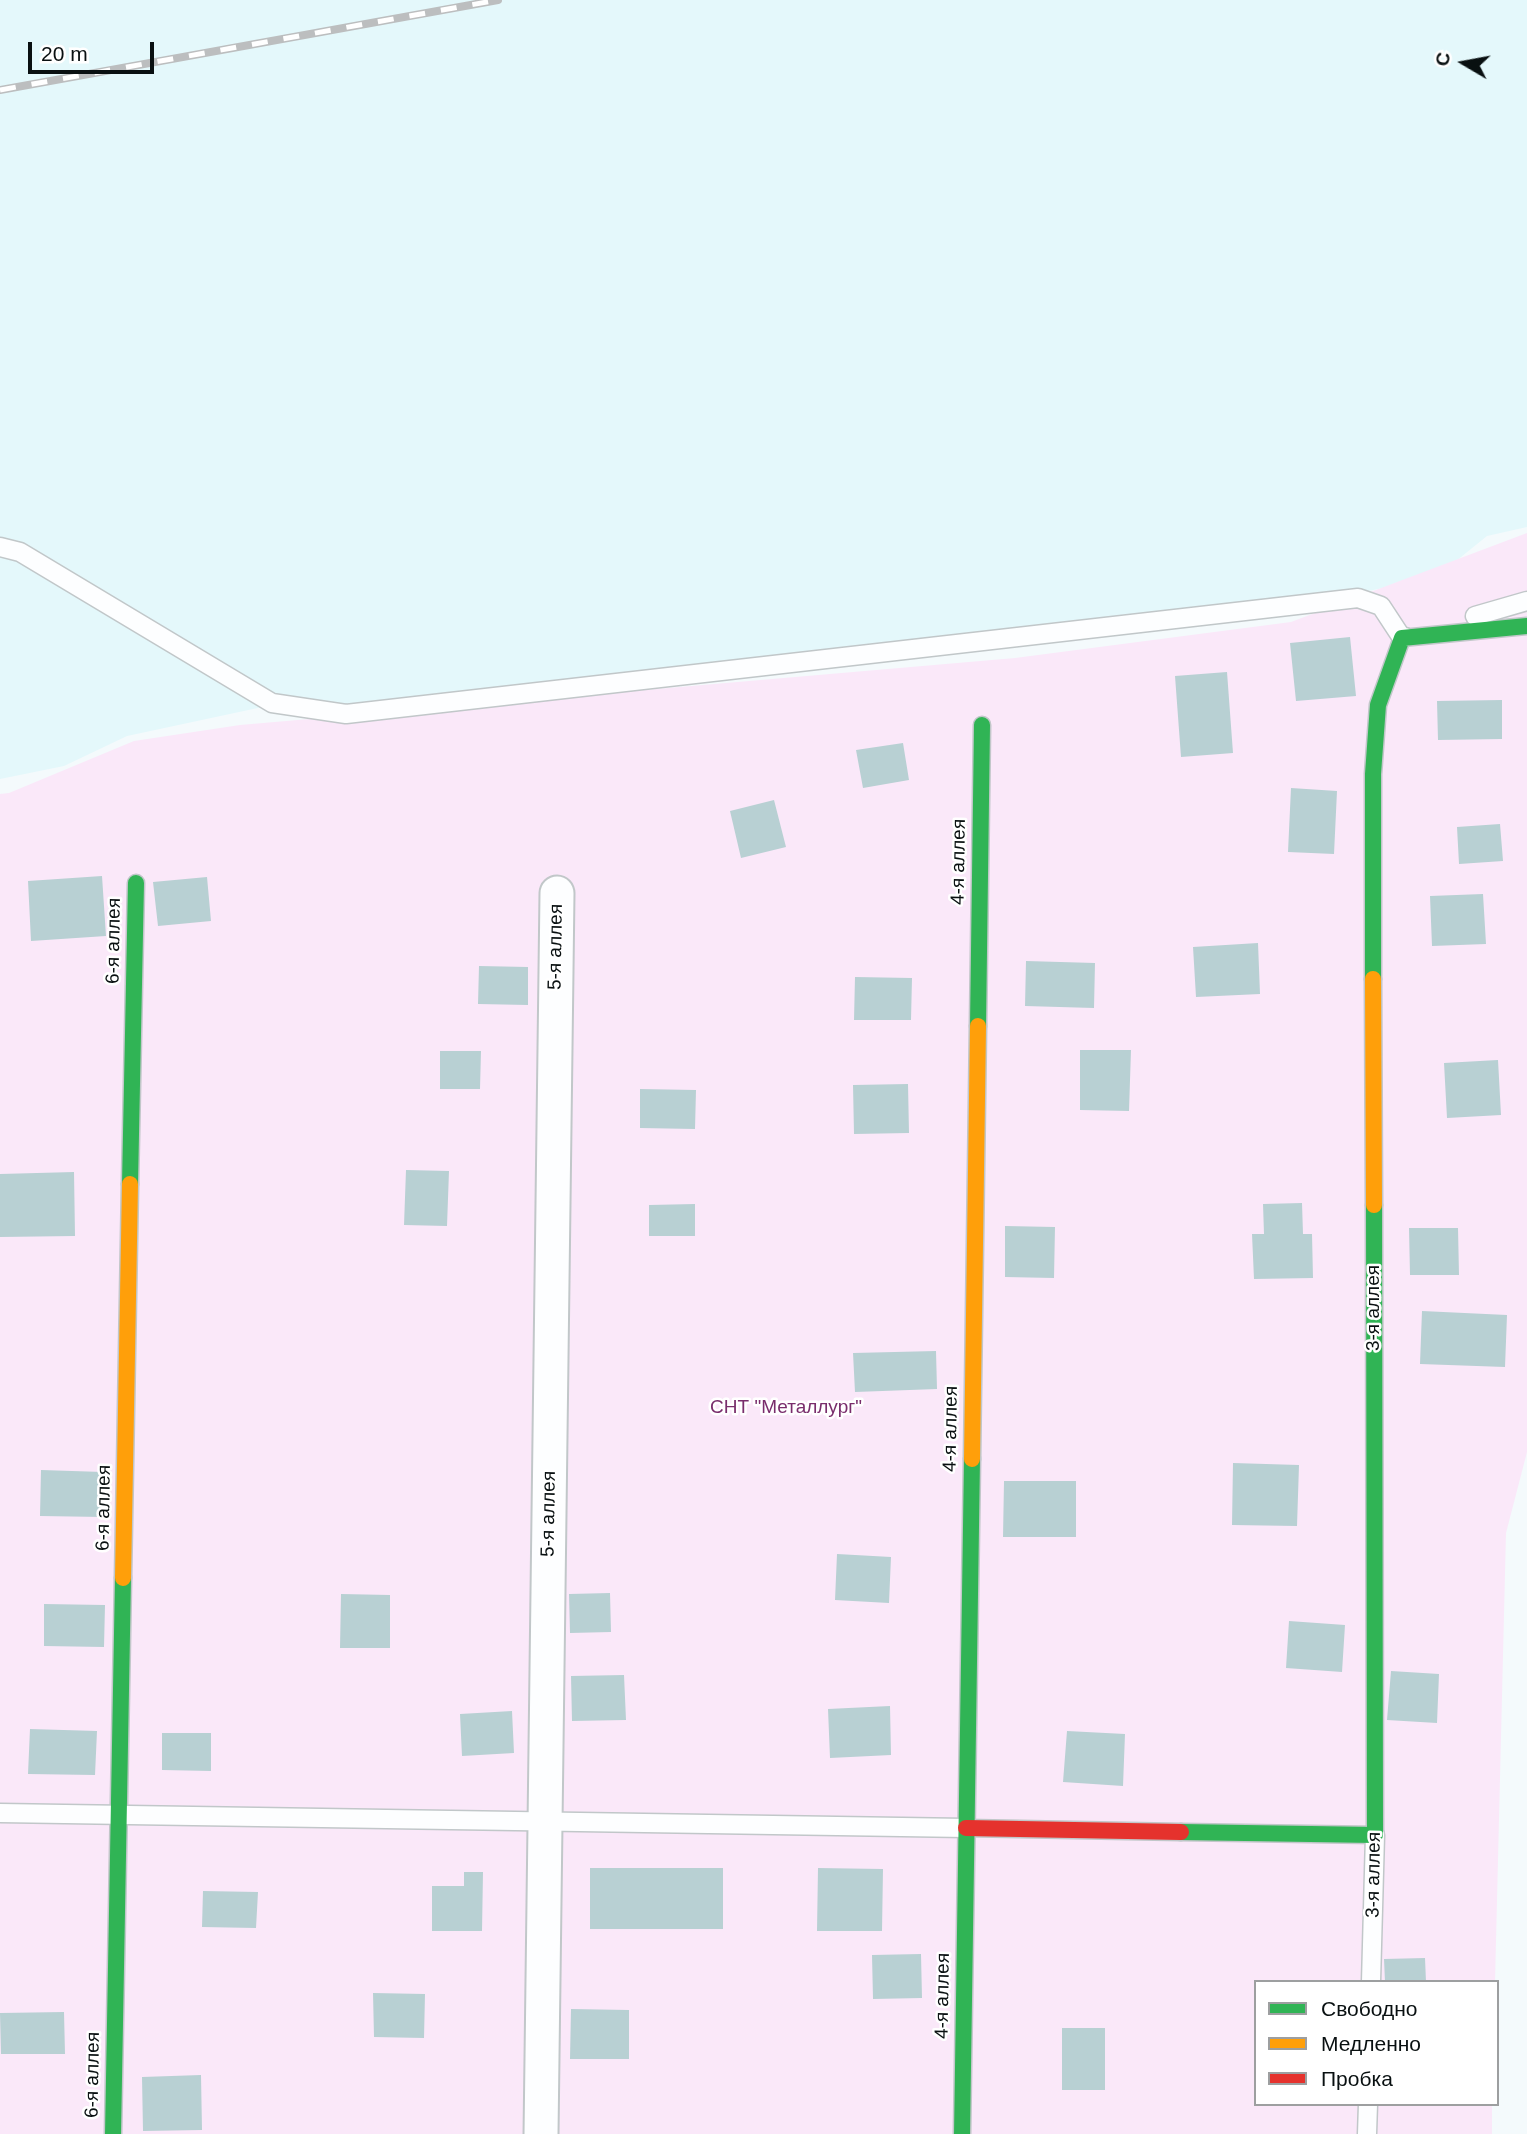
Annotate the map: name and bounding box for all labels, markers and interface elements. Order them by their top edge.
scale bar [32,28,158,72]
north arrow [1429,28,1499,98]
text: 20 m [41,42,88,65]
text: С [1431,51,1454,68]
street label: 4-я аллея [947,819,971,905]
street label: 6-я аллея [102,898,126,984]
street label: 5-я аллея [544,904,568,990]
street label: 3-я аллея [1363,1265,1385,1351]
street label: 4-я аллея [939,1386,963,1472]
park label: СНТ "Металлург" [710,1397,862,1419]
street label: 6-я аллея [92,1465,116,1551]
street label: 5-я аллея [537,1471,561,1557]
street label: 3-я аллея [1362,1832,1386,1918]
street label: 4-я аллея [931,1953,955,2039]
legend [1254,1980,1499,2106]
text: Свободно [1321,1997,1418,2020]
street label: 6-я аллея [81,2032,105,2118]
text: Медленно [1321,2032,1421,2055]
text: Пробка [1321,2067,1393,2090]

